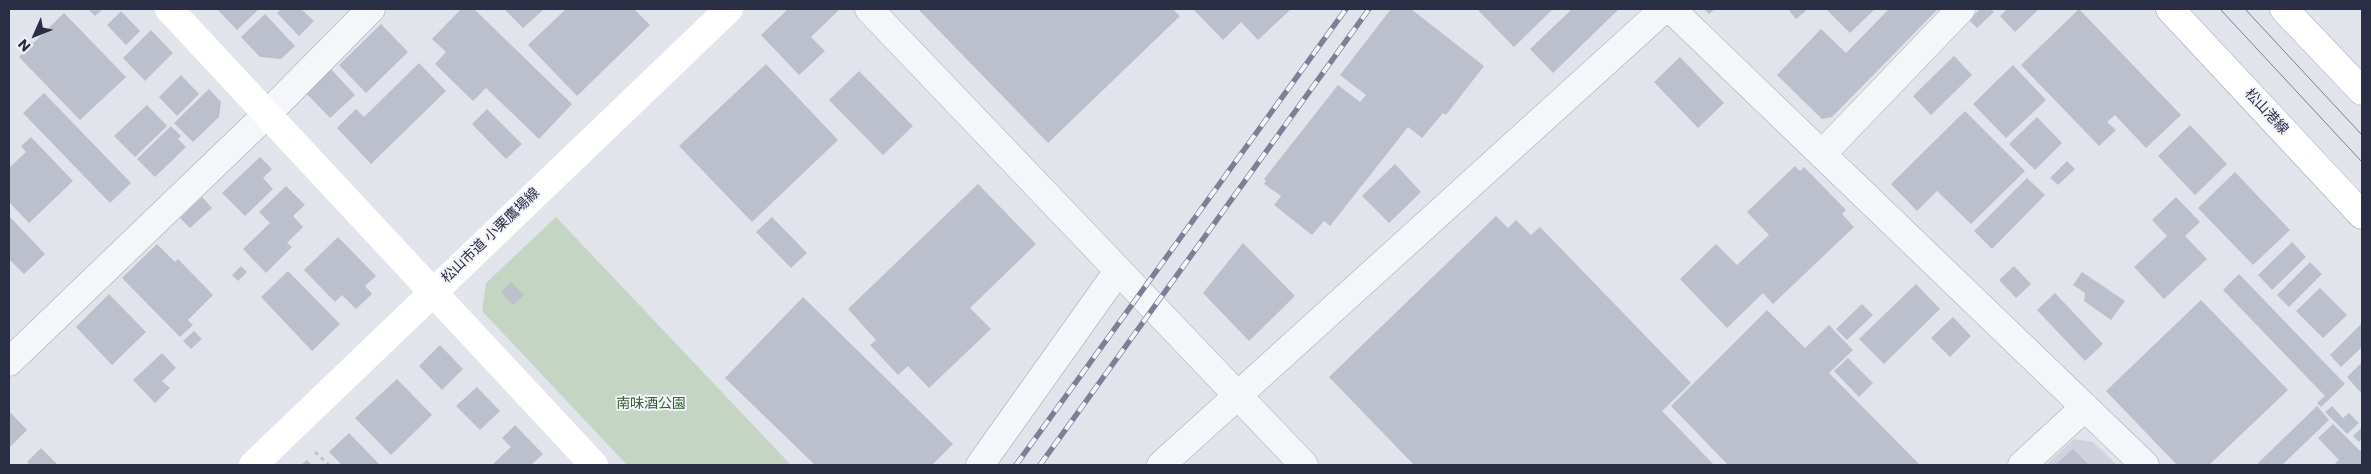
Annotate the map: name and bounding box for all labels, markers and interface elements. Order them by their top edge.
north arrow [10,10,60,60]
text: N [13,35,35,56]
street label: 松山港線 [2241,86,2291,138]
street label: 松山市道 小栗鷹場線 [439,185,543,287]
park label: 南味酒公園 [616,396,686,412]

